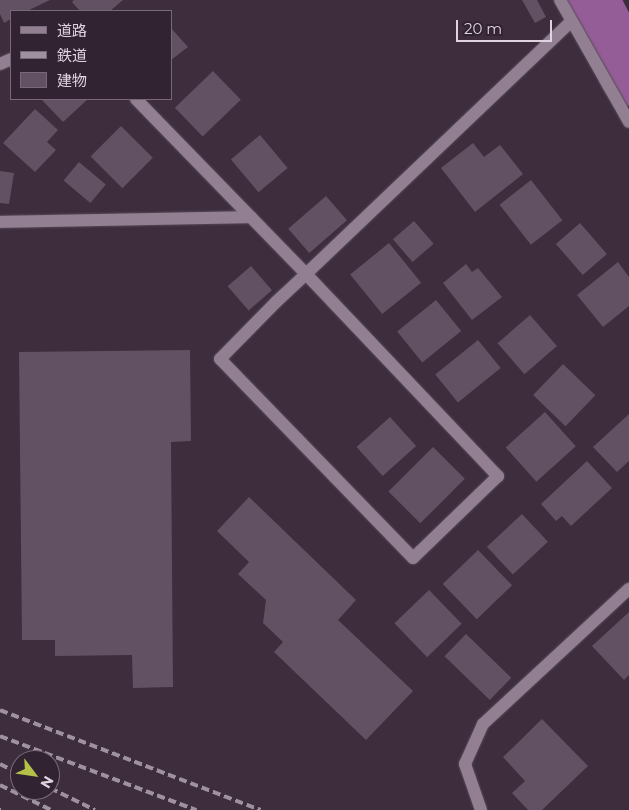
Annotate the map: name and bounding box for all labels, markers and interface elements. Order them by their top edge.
legend [10,10,172,100]
scale bar [459,10,555,42]
text: 20 m [464,19,502,38]
text: 道路 [57,21,87,40]
text: 鉄道 [57,46,87,65]
text: 建物 [57,71,87,90]
north arrow [10,750,60,800]
text: N [36,773,58,792]

